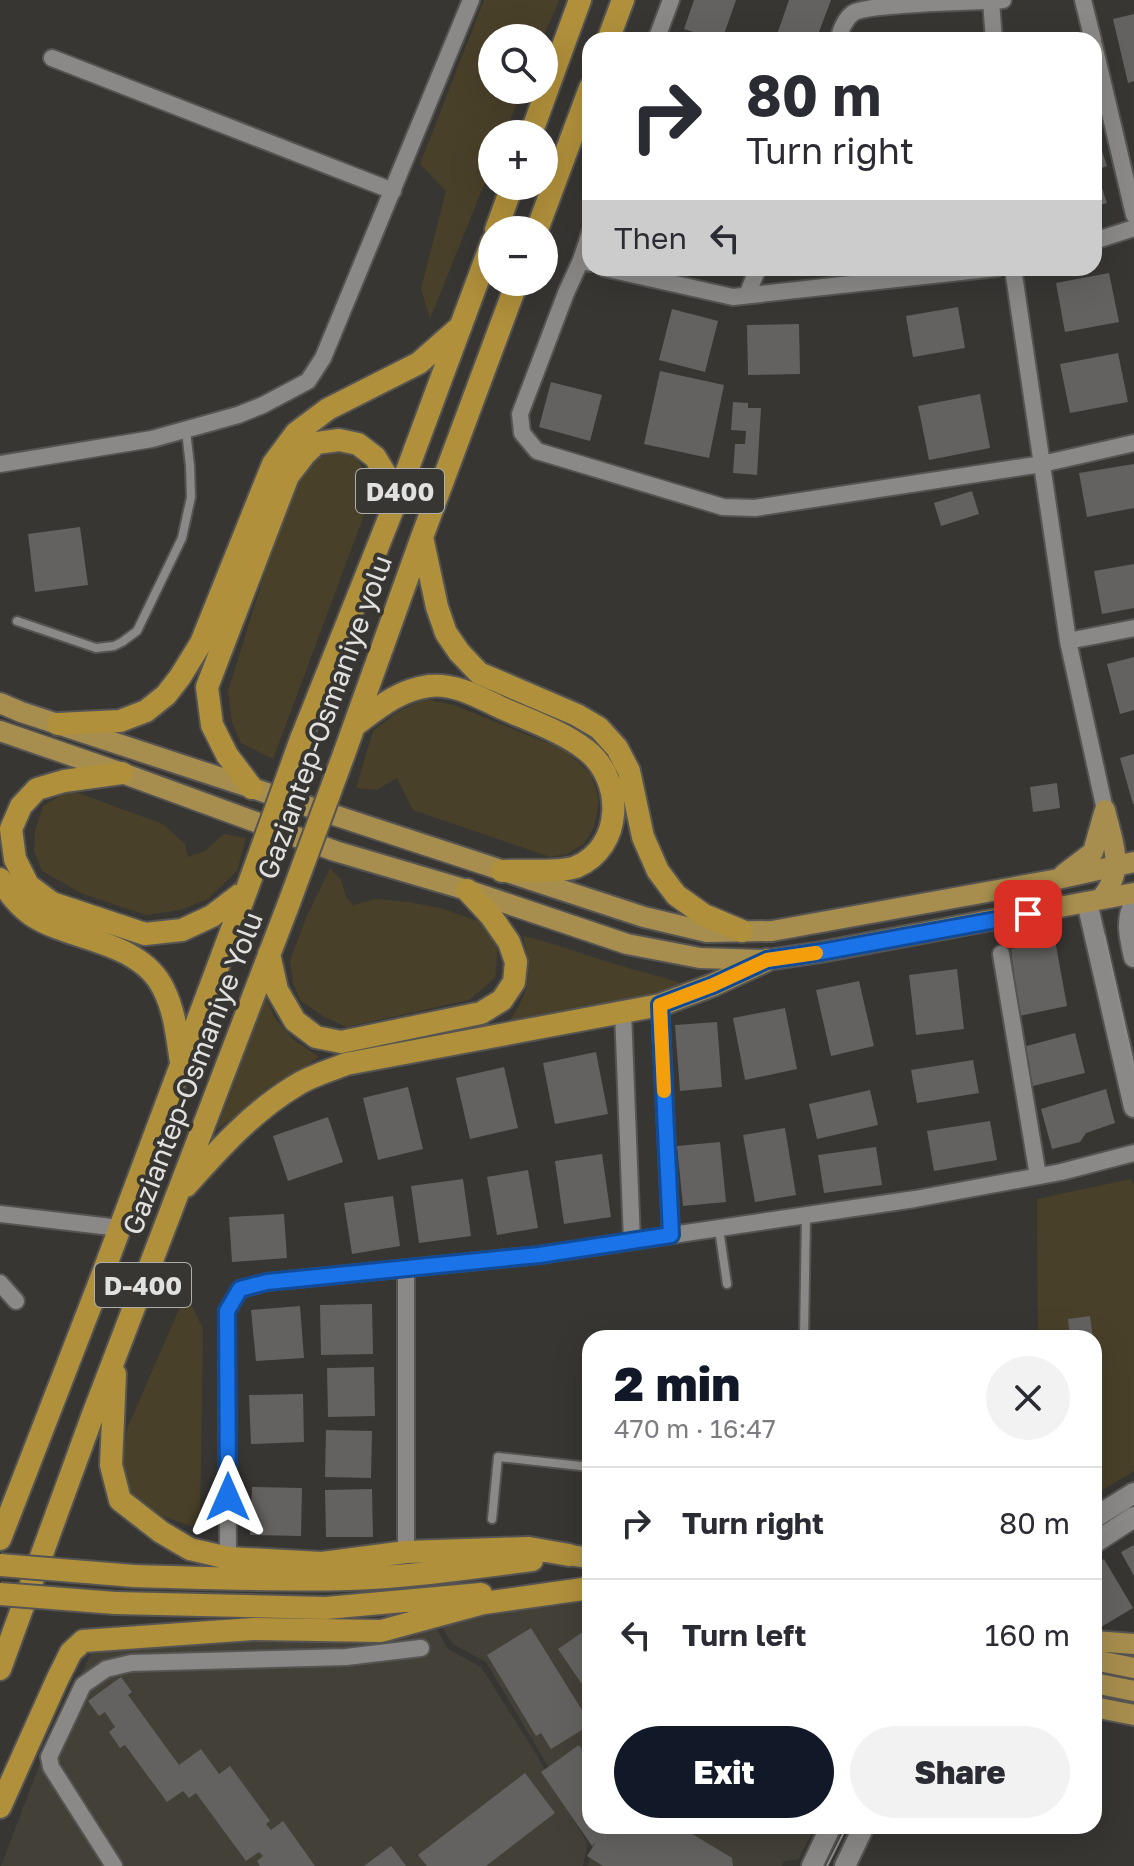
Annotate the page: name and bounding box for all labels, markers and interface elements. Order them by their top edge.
map controls [478,24,558,296]
button: search [478,24,558,104]
text: 80 m [746,61,881,128]
icon: right [614,64,718,168]
button: + [478,120,558,200]
text: Turn right [746,129,914,172]
button: − [478,216,558,296]
icon: left [703,216,747,260]
text: Then [614,220,687,256]
road number: D400 [356,469,444,513]
street label: Gaziantep-Osmaniye yolu [250,550,398,884]
pin [994,880,1062,948]
icon: arrive [1006,892,1050,936]
street label: Gaziantep-Osmaniye Yolu [115,907,269,1239]
road number: D-400 [95,1263,191,1307]
text: 2 min [614,1354,740,1412]
button: close [986,1356,1070,1440]
text: 470 m · 16:47 [614,1413,776,1444]
position arrow [186,1455,270,1539]
icon: right [614,1501,658,1545]
text: Turn right [682,1505,824,1541]
text: 80 m [999,1505,1070,1541]
icon: left [614,1613,658,1657]
text: Turn left [682,1617,807,1653]
text: 160 m [985,1617,1070,1653]
button: Exit [614,1726,834,1818]
button: Share [850,1726,1070,1818]

